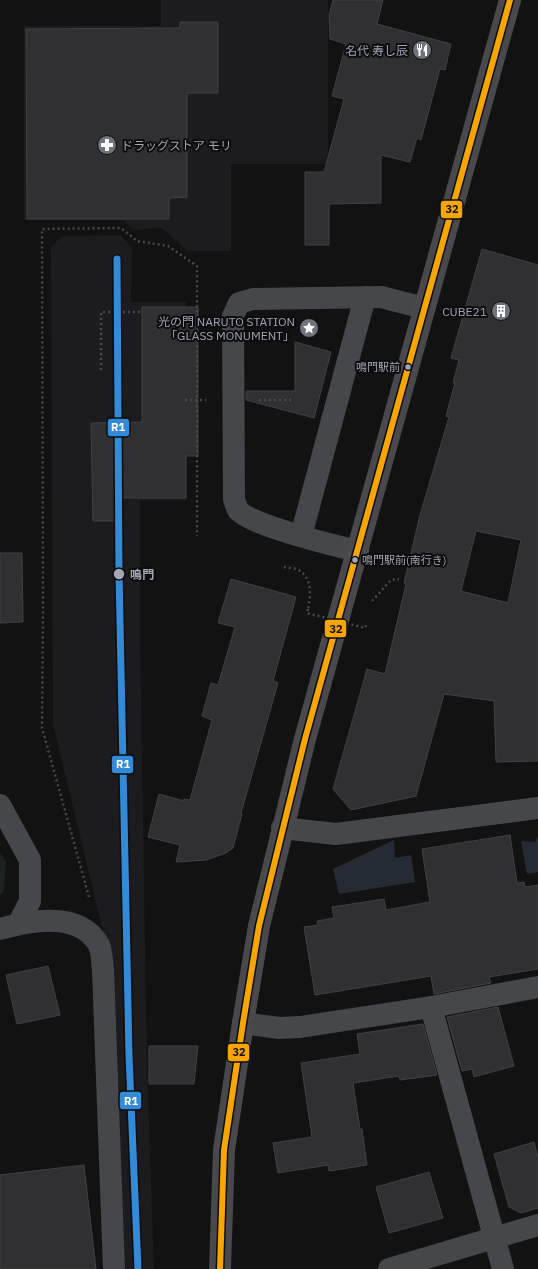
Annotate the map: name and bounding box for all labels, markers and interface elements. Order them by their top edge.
restaurant icon: 名代 寿し辰 [411,39,433,61]
place label: 名代 寿し辰 [345,43,408,58]
pharmacy icon: ドラッグストア モリ [96,134,118,156]
place label: ドラッグストア モリ [121,138,232,153]
line badge: 32 [440,200,463,219]
text: 32 [445,202,459,216]
building icon: CUBE21 [490,300,512,322]
place label: CUBE21 [442,304,487,319]
place label: 光の門 NARUTO STATION 「GLASS MONUMENT」 [158,314,295,343]
place icon: 光の門 NARUTO STATION 「GLASS MONUMENT」 [298,317,320,339]
place label: 鳴門駅前 [356,360,400,374]
marker: 鳴門駅前 [403,362,413,372]
line badge: R1 [107,418,130,437]
text: R1 [111,420,125,434]
place label: 鳴門駅前(南行き) [362,553,446,567]
marker: 鳴門駅前(南行き) [350,555,360,565]
marker: 鳴門 [112,567,126,581]
place label: 鳴門 [130,567,154,582]
line badge: 32 [324,619,347,638]
text: 32 [329,622,343,636]
line badge: R1 [111,755,134,774]
text: R1 [116,757,130,771]
line badge: 32 [227,1043,250,1062]
text: 32 [232,1045,246,1059]
line badge: R1 [119,1091,142,1110]
text: R1 [124,1094,138,1108]

